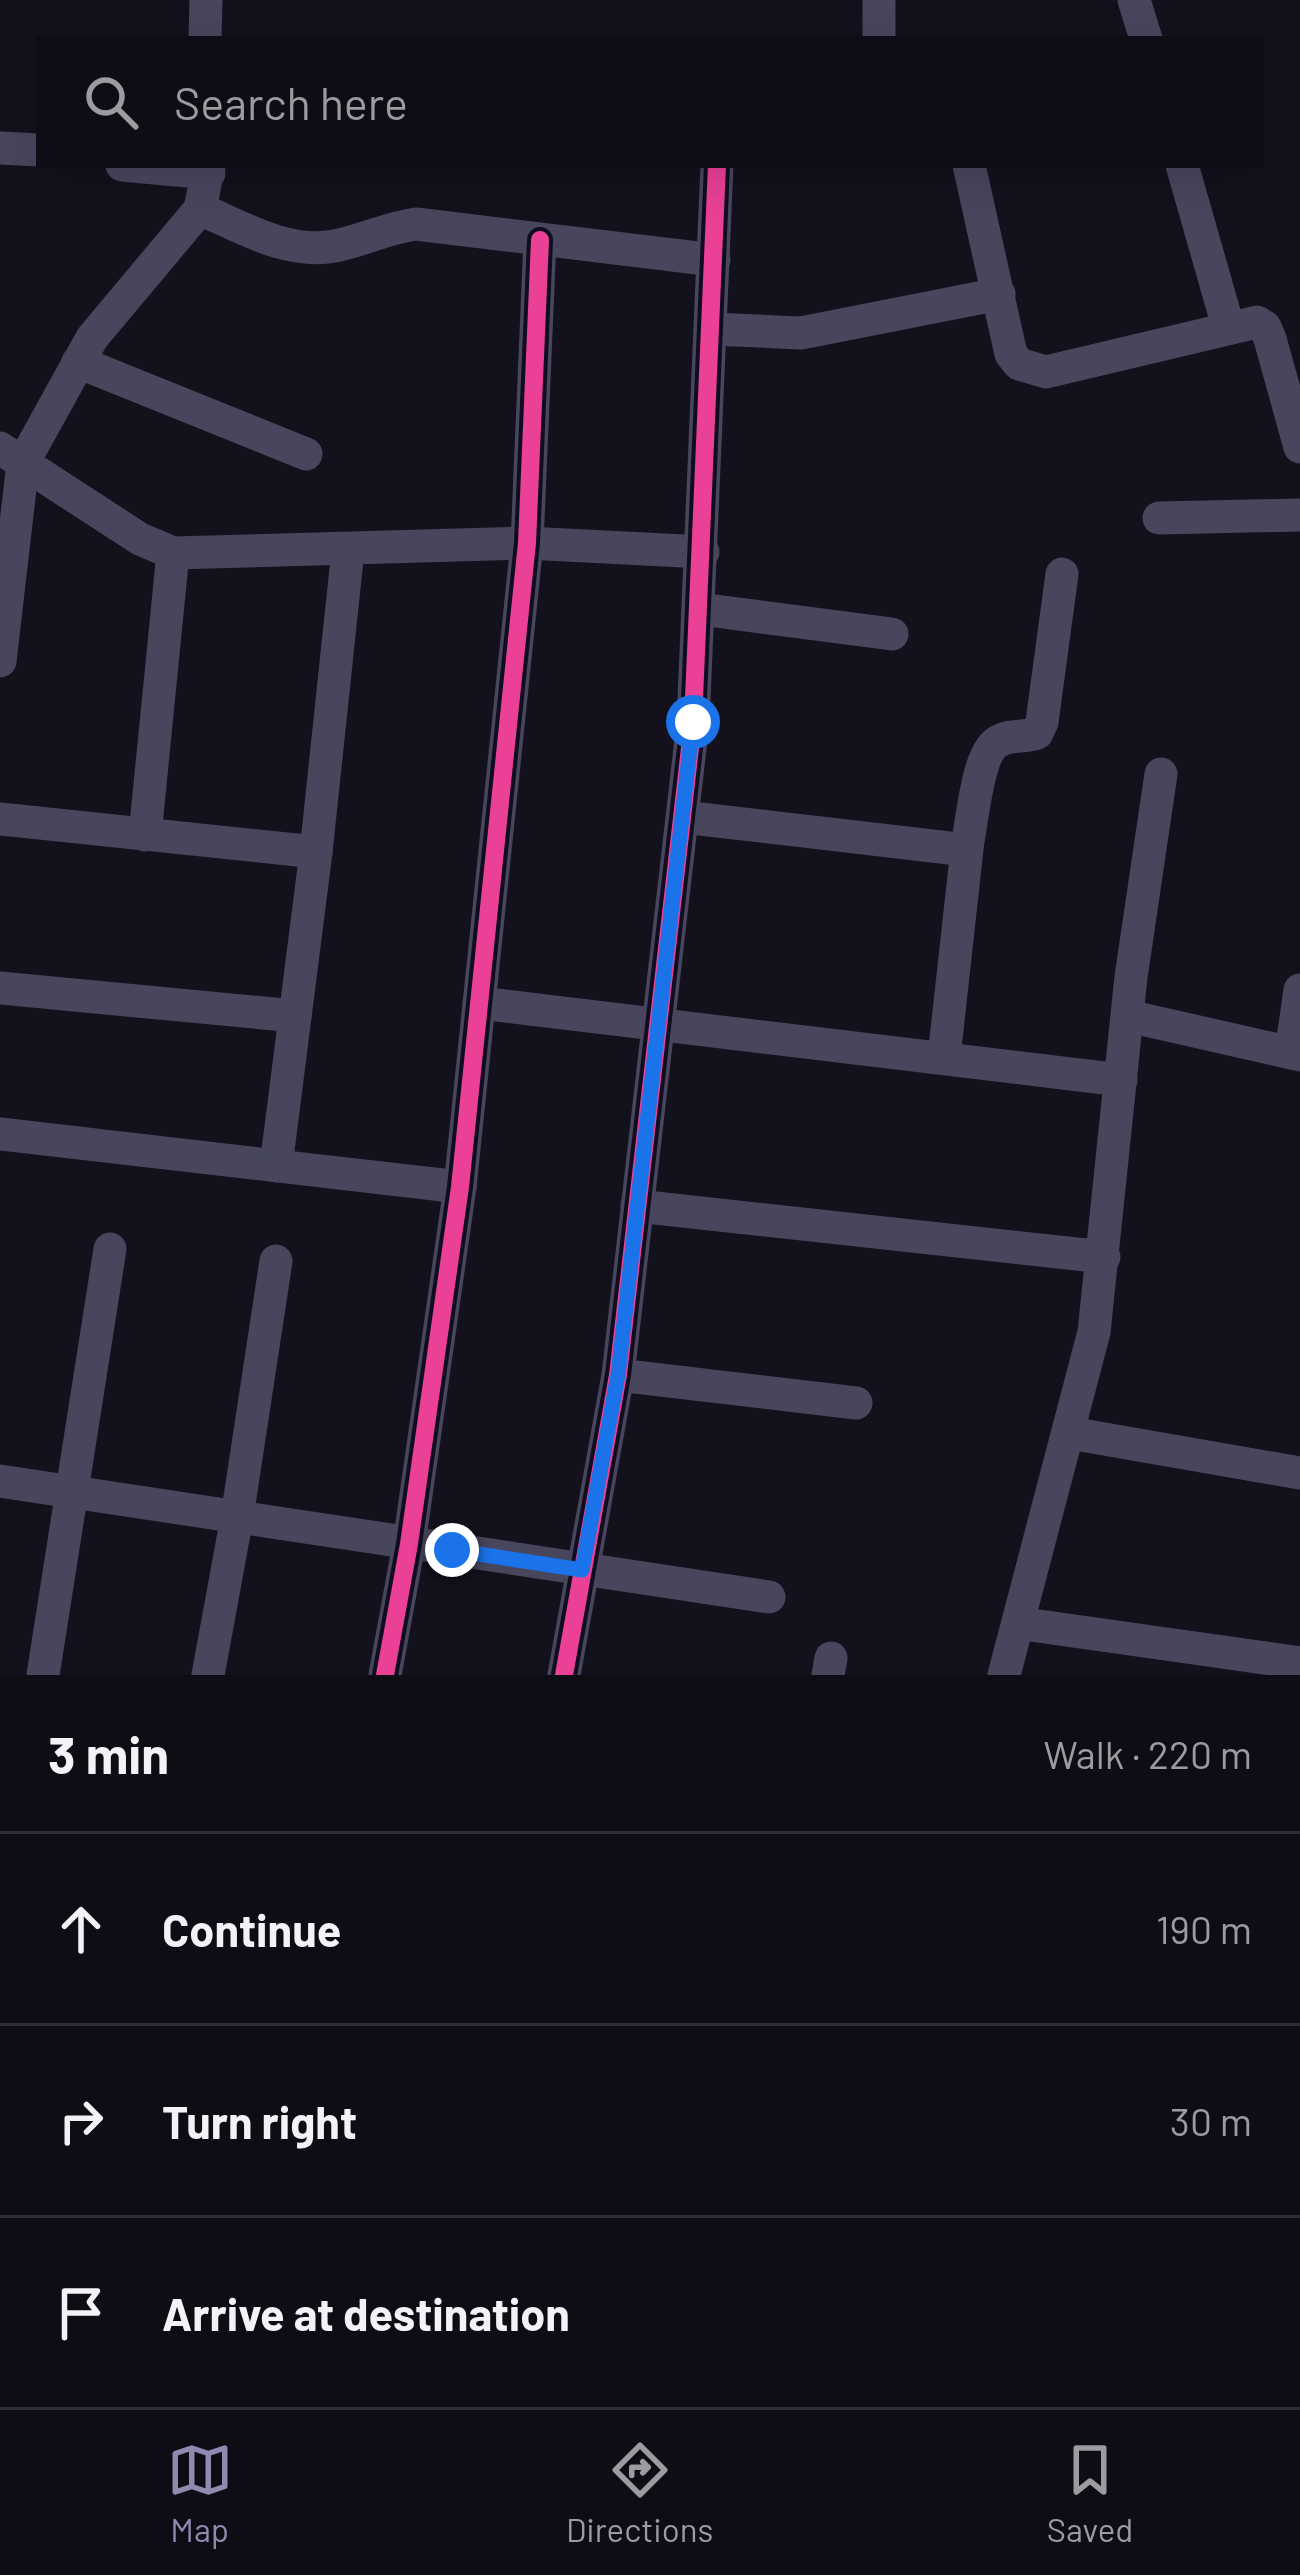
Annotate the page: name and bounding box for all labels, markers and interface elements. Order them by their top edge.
search box [36,36,1264,168]
icon: search [78,69,144,135]
text: Search here [174,75,408,129]
route start [666,695,720,749]
route end [425,1523,479,1577]
text: 3 min [48,1723,169,1784]
text: Walk · 220 m [1043,1730,1252,1777]
icon: ahead [48,1896,114,1962]
text: Continue [162,1902,341,1956]
text: 190 m [1156,1905,1252,1952]
icon: right [48,2088,114,2154]
text: Turn right [162,2094,357,2148]
text: 30 m [1170,2097,1252,2144]
icon: arrive [48,2280,114,2346]
text: Arrive at destination [162,2286,570,2340]
tab: Map [167,2437,233,2549]
tab: Directions [566,2437,713,2549]
tab: Saved [1047,2437,1133,2549]

